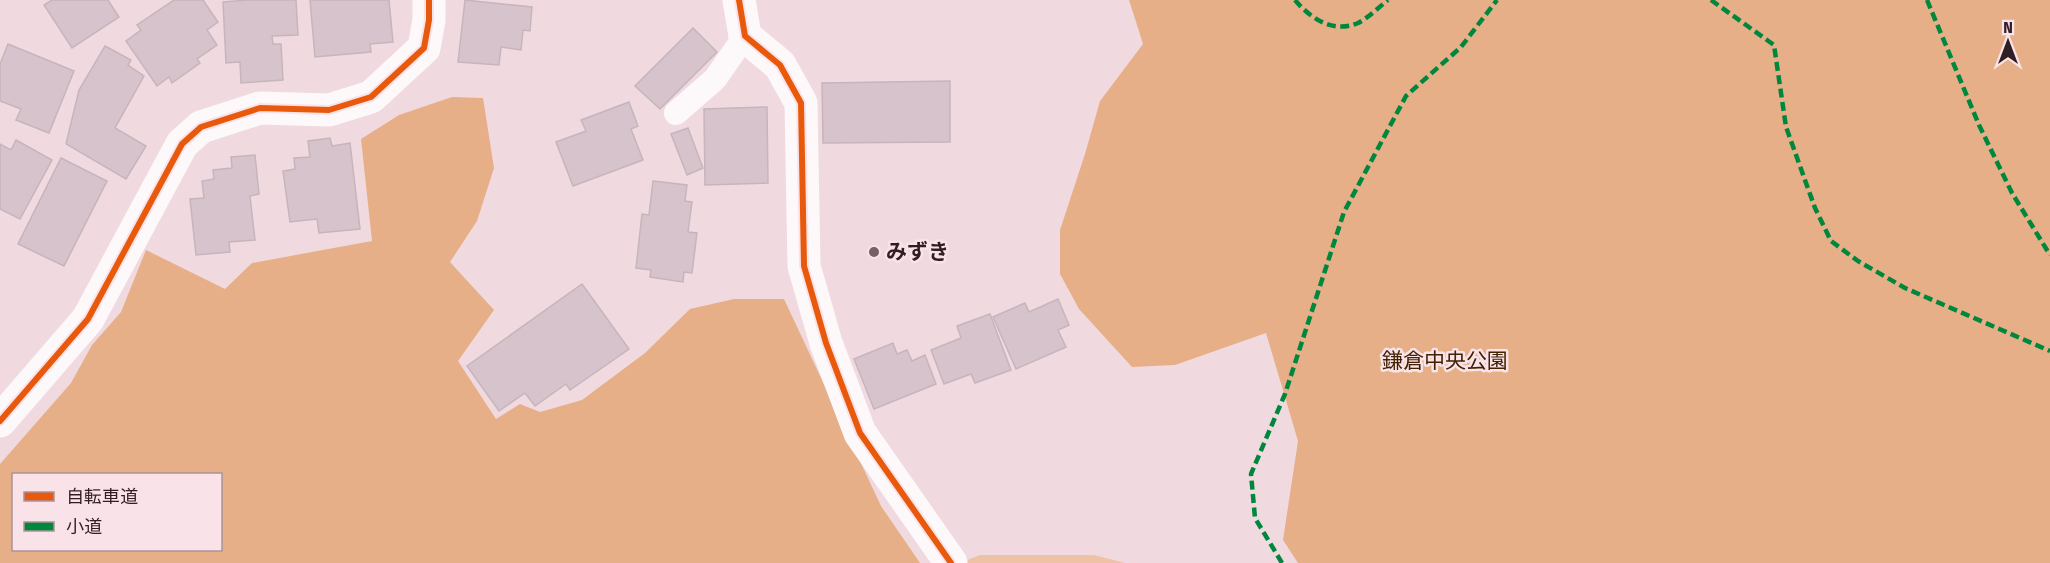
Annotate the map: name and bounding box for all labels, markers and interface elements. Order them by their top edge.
north arrow [1978,12,2038,72]
text: N [2003,18,2013,37]
place label: みずき [886,239,949,265]
marker: みずき [867,245,881,259]
park label: 鎌倉中央公園 [1382,348,1508,374]
legend [12,473,222,551]
text: 自転車道 [66,486,138,508]
text: 小道 [66,516,102,538]

